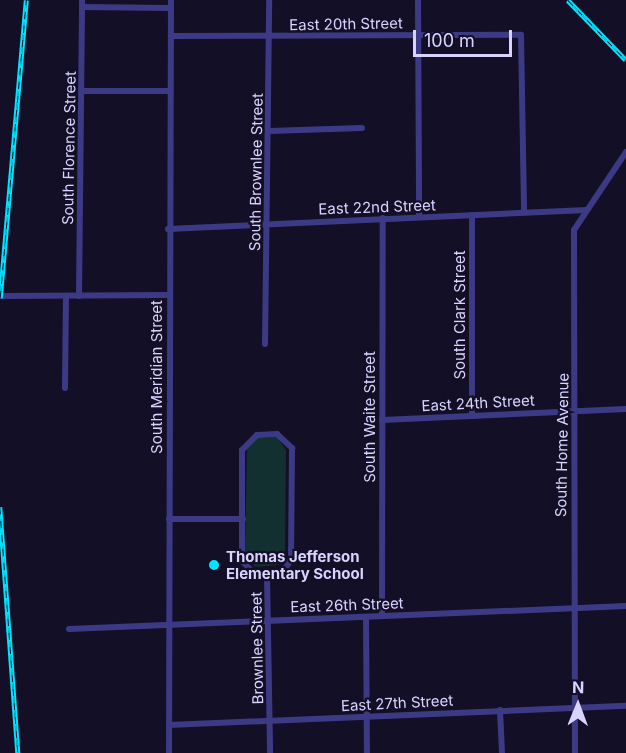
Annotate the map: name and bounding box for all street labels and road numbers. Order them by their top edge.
street label: East 20th Street [289,14,403,34]
street label: South Florence Street [59,71,79,225]
street label: South Brownlee Street [246,93,266,251]
street label: East 22nd Street [318,196,436,218]
street label: South Clark Street [451,250,469,380]
street label: South Meridian Street [148,300,166,454]
street label: South Waite Street [361,351,379,483]
street label: South Home Avenue [552,373,572,517]
street label: East 24th Street [421,391,535,415]
street label: Brownlee Street [247,591,267,705]
street label: East 26th Street [290,594,404,616]
street label: East 27th Street [340,691,454,715]

